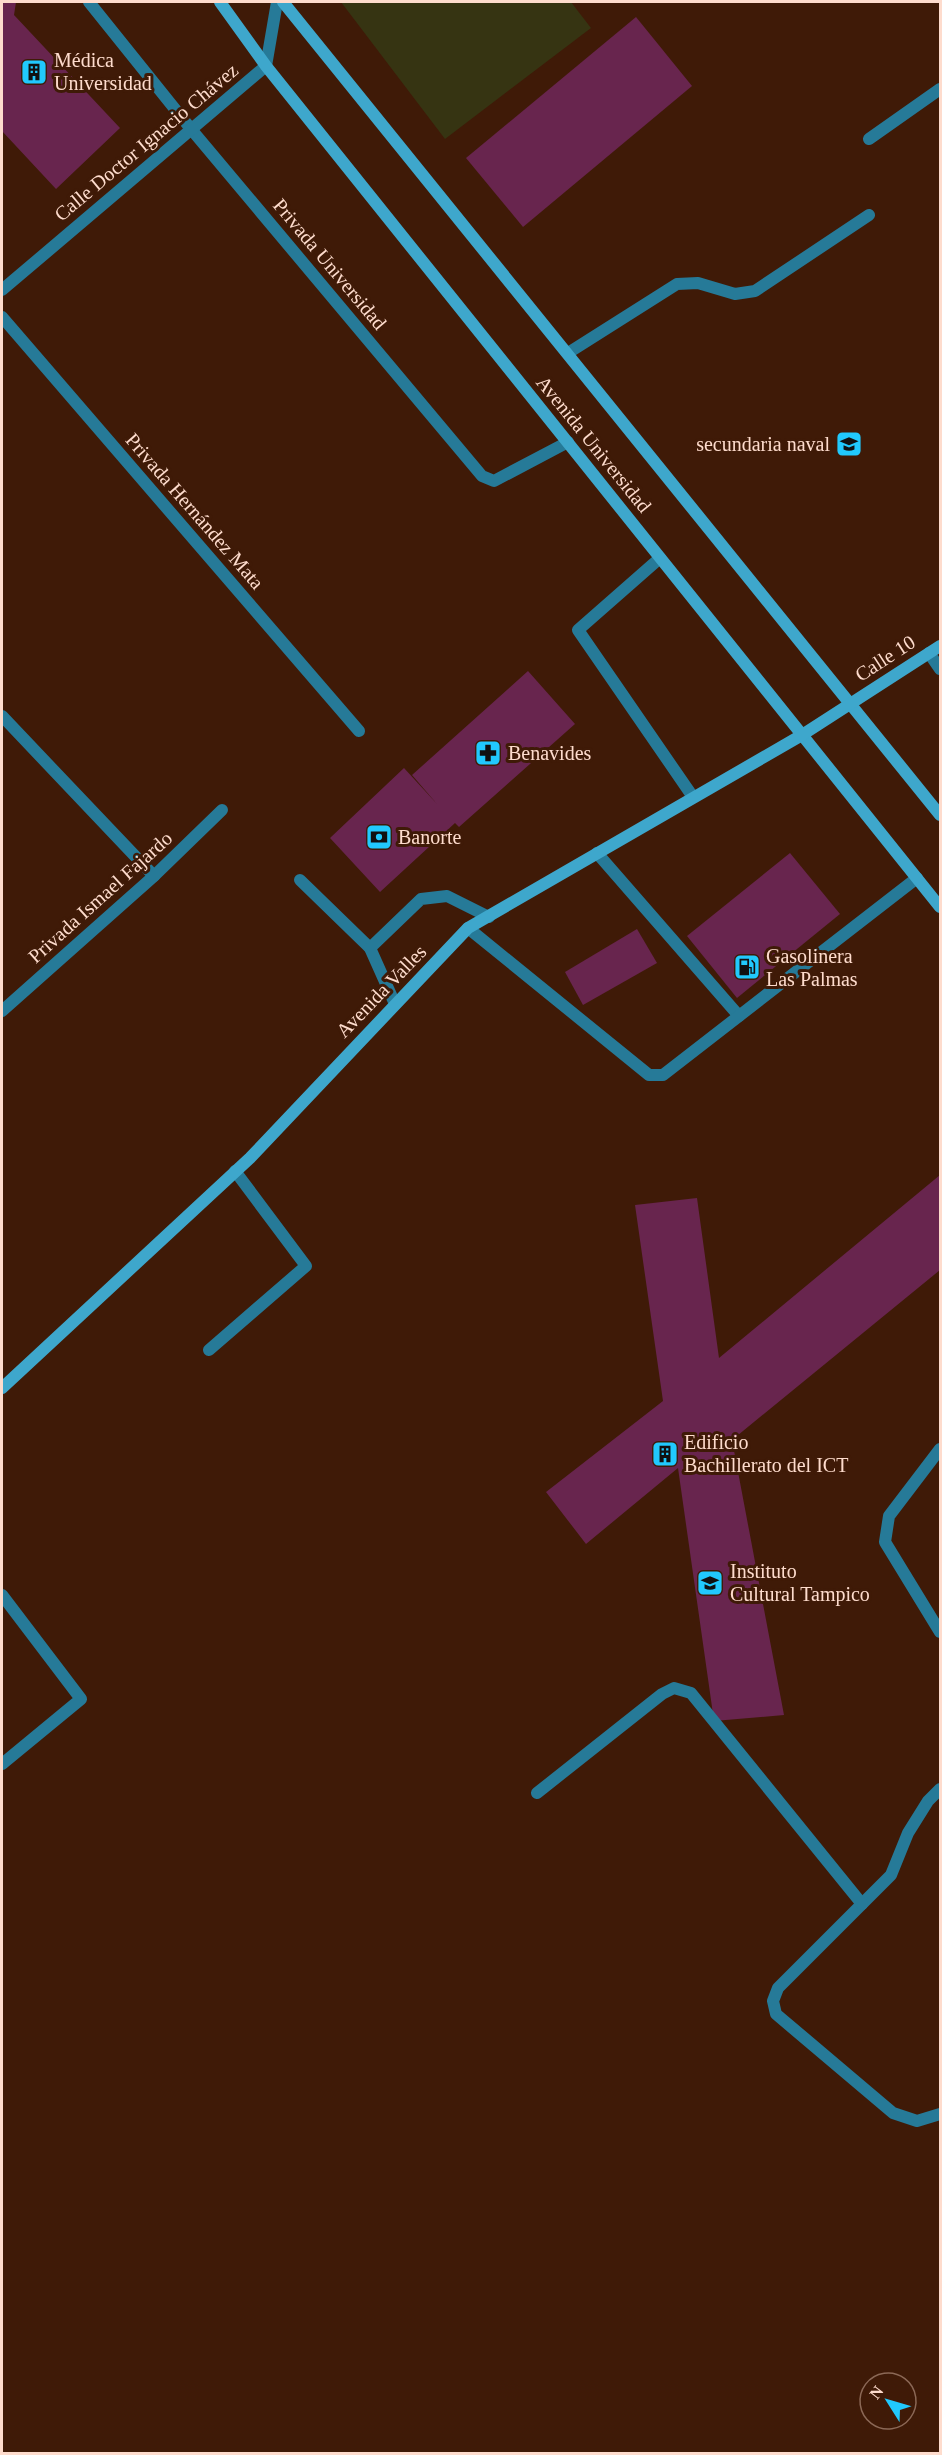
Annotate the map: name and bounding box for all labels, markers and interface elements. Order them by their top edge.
place label: Médica Universidad [54,49,152,94]
building icon: Médica Universidad [19,57,49,87]
street label: Calle Doctor Ignacio Chávez [50,59,243,226]
street label: Privada Universidad [269,194,391,334]
street label: Avenida Universidad [532,371,656,517]
street label: Privada Hernández Mata [121,429,269,593]
school or university icon: secundaria naval [834,429,864,459]
place label: secundaria naval [696,433,830,455]
street label: Calle 10 [851,630,919,686]
pharmacy icon: Benavides [473,738,503,768]
place label: Benavides [508,742,592,764]
bank icon: Banorte [364,822,394,852]
place label: Banorte [398,826,461,848]
street label: Privada Ismael Fajardo [24,827,177,968]
street label: Avenida Valles [331,940,431,1042]
place label: Gasolinera Las Palmas [766,945,858,990]
fuel station icon: Gasolinera Las Palmas [732,952,762,982]
place label: Edificio Bachillerato del ICT [684,1431,848,1476]
building icon: Edificio Bachillerato del ICT [650,1439,680,1469]
place label: Instituto Cultural Tampico [730,1560,870,1606]
school or university icon: Instituto Cultural Tampico [695,1568,725,1598]
north arrow [858,2371,918,2431]
text: N [866,2382,887,2402]

